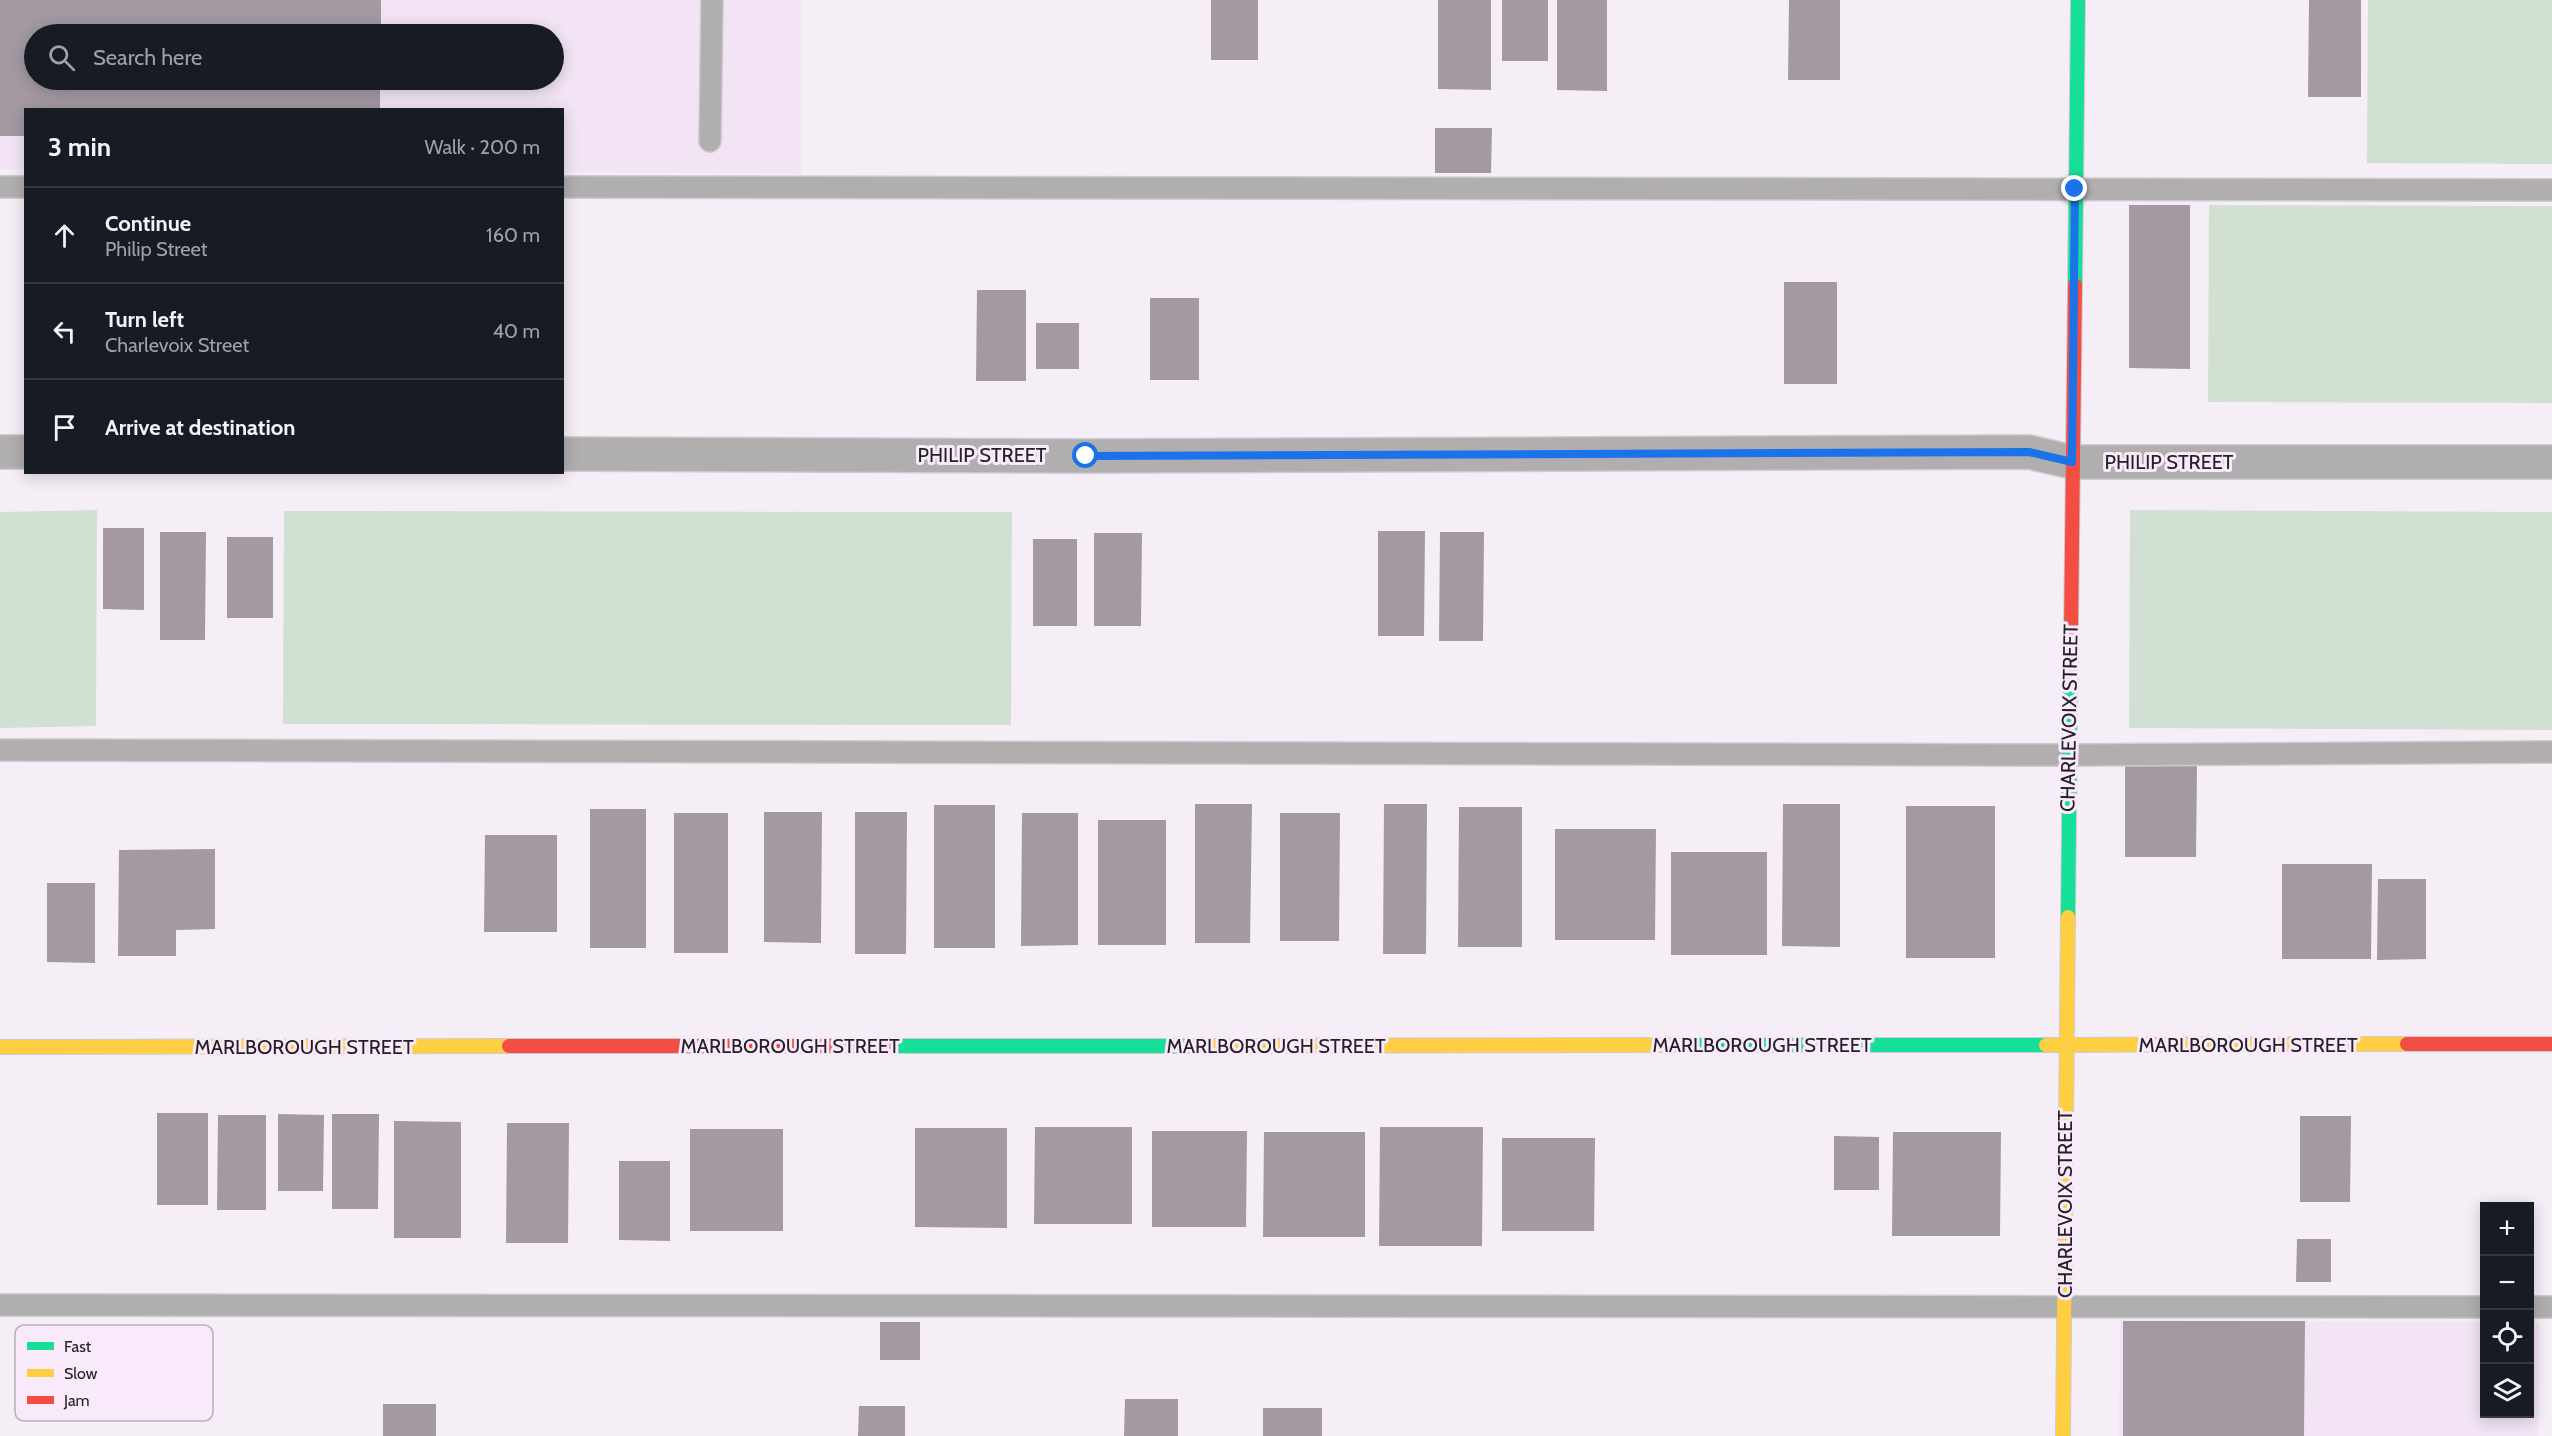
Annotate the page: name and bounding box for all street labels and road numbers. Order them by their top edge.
street label: PHILIP STREET [918,443,1047,467]
street label: PHILIP STREET [2105,450,2234,474]
street label: CHARLEVOIX STREET [2055,623,2083,812]
street label: MARLBOROUGH STREET [1652,1033,1872,1057]
street label: MARLBOROUGH STREET [2138,1033,2358,1057]
street label: MARLBOROUGH STREET [680,1034,900,1058]
street label: MARLBOROUGH STREET [1166,1034,1386,1058]
street label: MARLBOROUGH STREET [194,1035,414,1059]
street label: CHARLEVOIX STREET [2053,1110,2077,1298]

